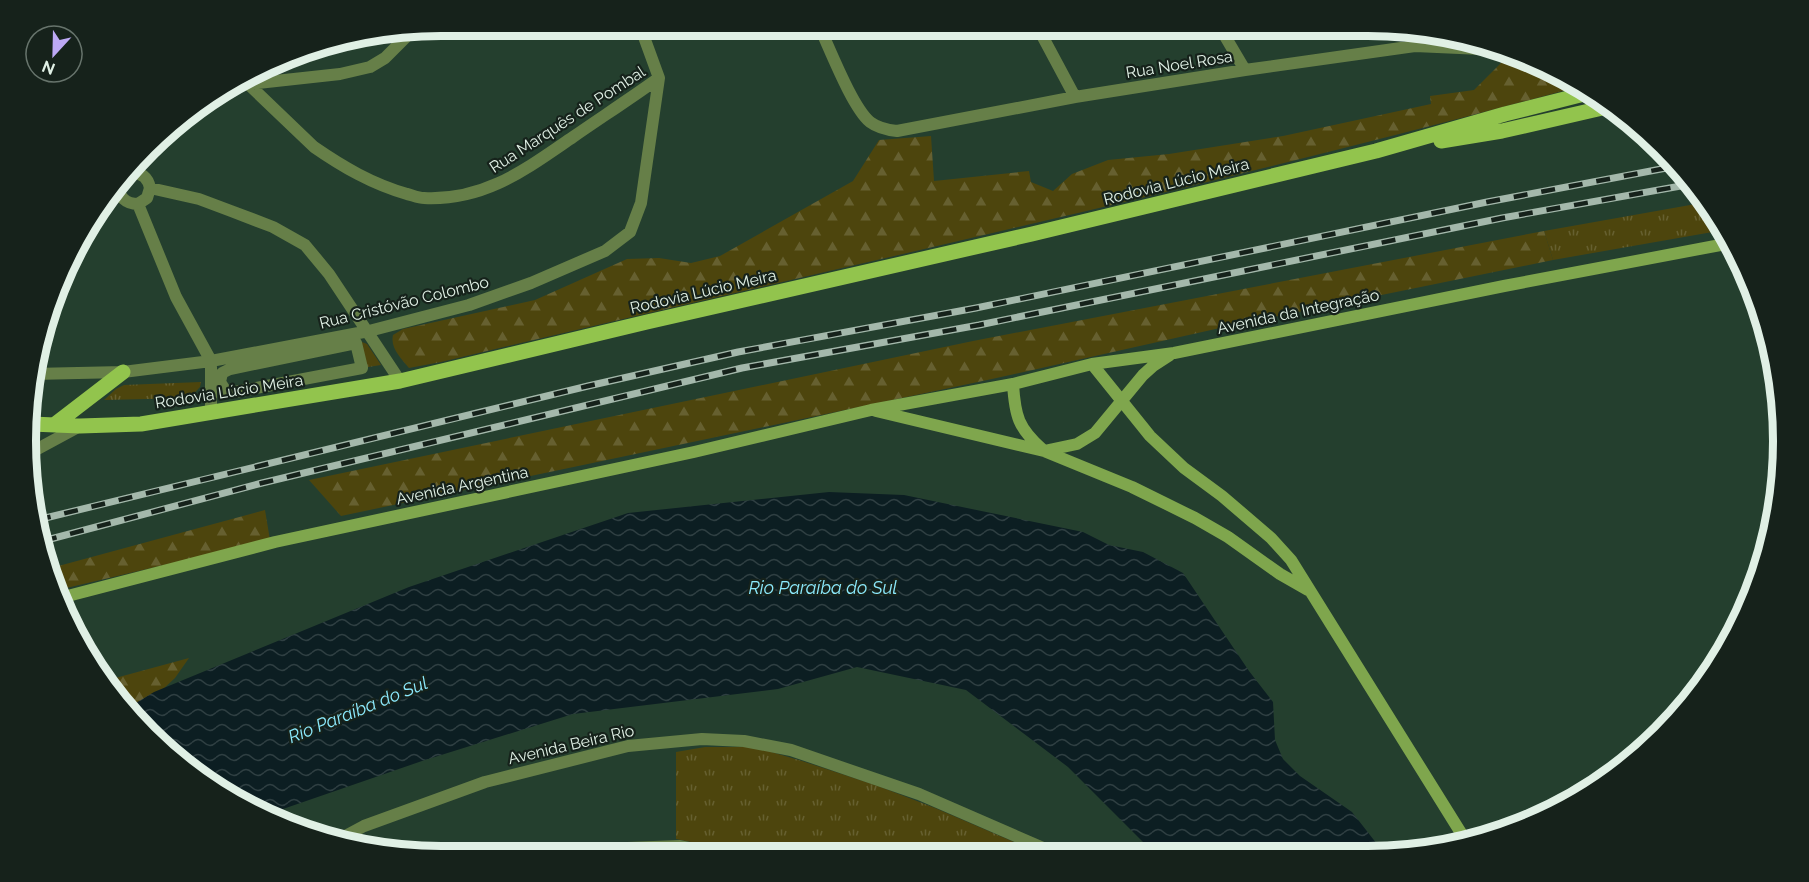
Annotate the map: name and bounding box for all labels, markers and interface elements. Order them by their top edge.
north arrow [24,24,84,84]
street label: Rua Noel Rosa [1124,47,1234,82]
text: N [39,56,58,79]
street label: Rua Marquês de Pombal [486,62,649,177]
street label: Rodovia Lúcio Meira [1101,154,1251,209]
street label: Rodovia Lúcio Meira [628,265,778,318]
street label: Rua Cristóvão Colombo [317,272,491,333]
street label: Avenida da Integração [1215,285,1381,338]
street label: Rodovia Lúcio Meira [154,370,304,413]
street label: Avenida Argentina [394,462,530,509]
water label: Rio Paraíba do Sul [749,577,898,598]
water label: Rio Paraíba do Sul [285,672,431,747]
street label: Avenida Beira Rio [506,721,636,768]

